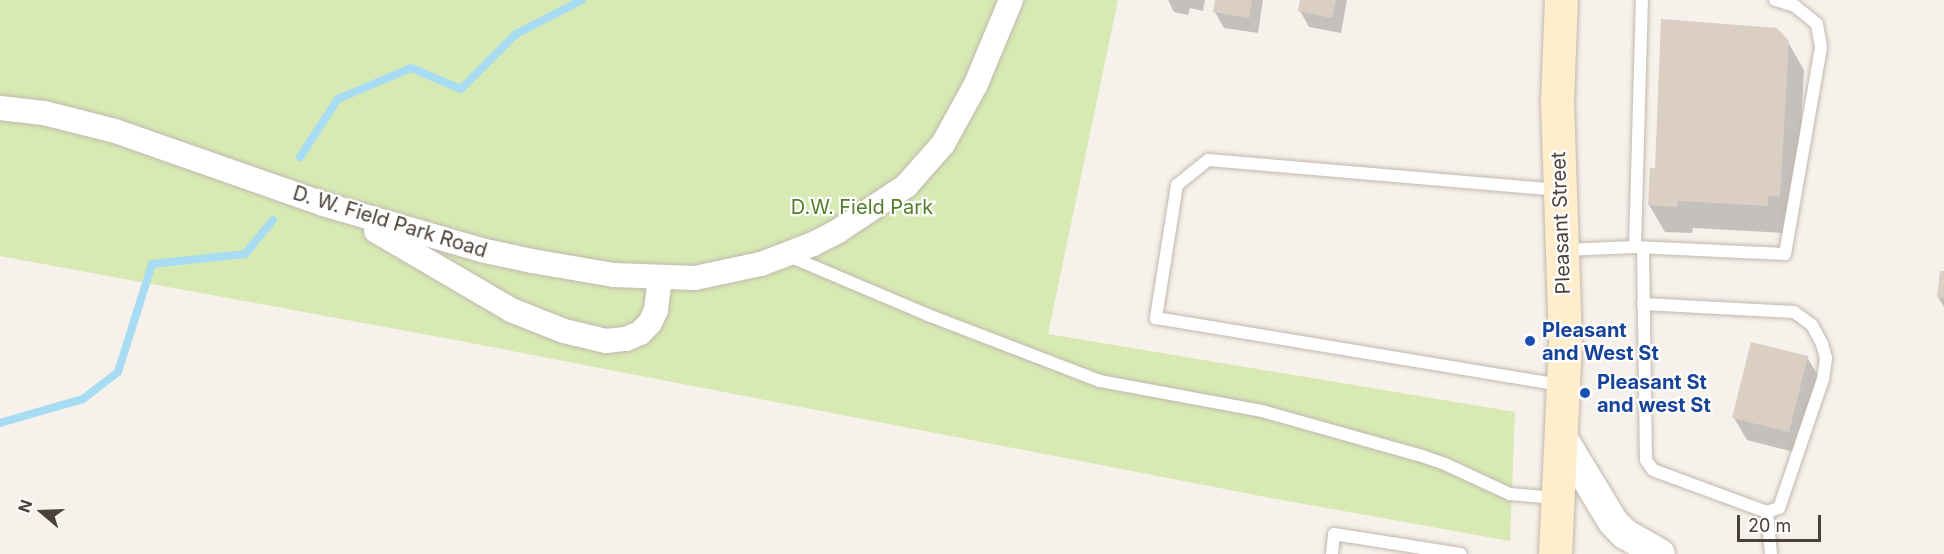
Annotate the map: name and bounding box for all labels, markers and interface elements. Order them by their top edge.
street label: Pleasant Street [1547,151,1575,295]
street label: D. W. Field Park Road [290,181,490,263]
park label: D.W. Field Park [791,195,933,219]
place label: Pleasant and West St [1542,318,1659,365]
marker: Pleasant and West St [1523,334,1537,348]
place label: Pleasant St and west St [1597,370,1711,417]
marker: Pleasant St and west St [1578,386,1592,400]
north arrow [12,482,72,542]
text: N [14,497,36,515]
scale bar [1740,503,1824,541]
text: 20 m [1748,515,1791,536]

